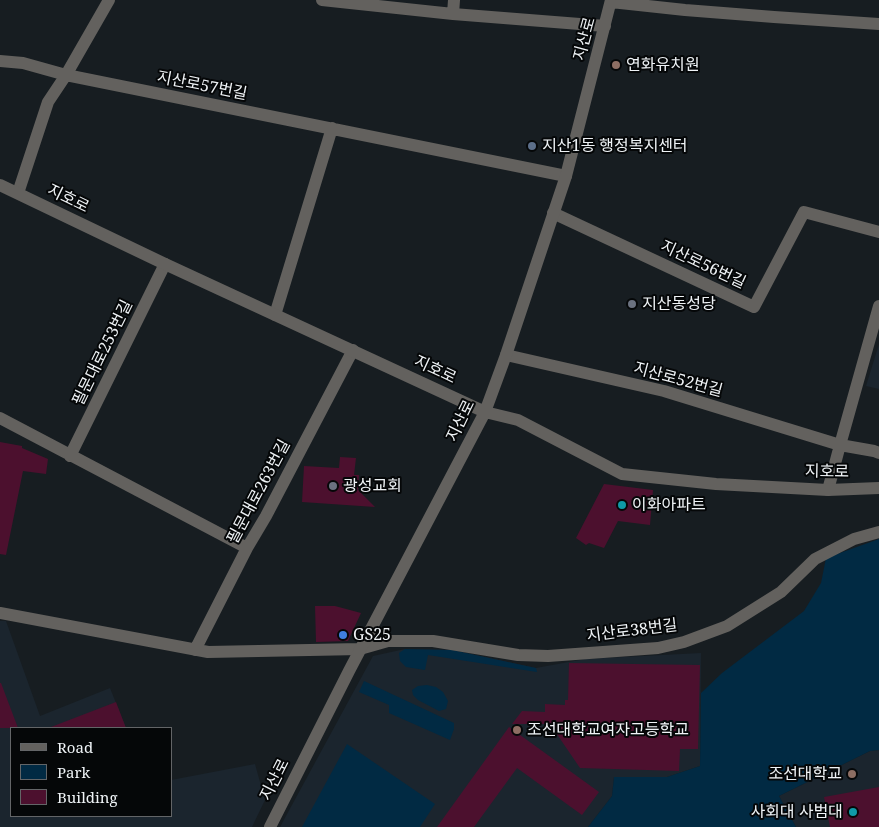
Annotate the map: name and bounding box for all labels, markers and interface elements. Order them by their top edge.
street label: 지산로 [570,15,600,63]
place label: 연화유치원 [626,55,700,75]
marker: 연화유치원 [610,59,622,71]
street label: 지산로57번길 [155,68,249,104]
place label: 지산1동 행정복지센터 [542,136,688,156]
marker: 지산1동 행정복지센터 [526,140,538,152]
street label: 지호로 [44,181,92,217]
street label: 지산로56번길 [657,237,749,293]
place label: 지산동성당 [642,294,716,314]
street label: 필문대로253번길 [69,297,137,409]
marker: 지산동성당 [626,298,638,310]
street label: 지호로 [411,352,459,388]
street label: 지산로52번길 [631,359,725,401]
street label: 지산로 [443,397,479,445]
street label: 필문대로263번길 [223,437,295,547]
street label: 지호로 [805,462,849,482]
place label: 광성교회 [343,476,402,496]
marker: 광성교회 [327,480,339,492]
place label: 이화아파트 [632,495,706,515]
marker: 이화아파트 [616,499,628,511]
street label: 지산로38번길 [585,616,679,646]
place label: GS25 [353,625,391,645]
marker: GS25 [337,629,349,641]
place label: 조선대학교여자고등학교 [527,720,689,740]
marker: 조선대학교여자고등학교 [511,724,523,736]
legend [10,727,172,817]
text: Road [57,737,93,757]
street label: 지산로 [256,756,294,804]
text: Park [57,762,90,782]
place label: 조선대학교 [768,764,842,784]
marker: 조선대학교 [846,768,858,780]
text: Building [57,787,118,807]
place label: 사회대 사범대 [751,802,843,822]
marker: 사회대 사범대 [847,806,859,818]

